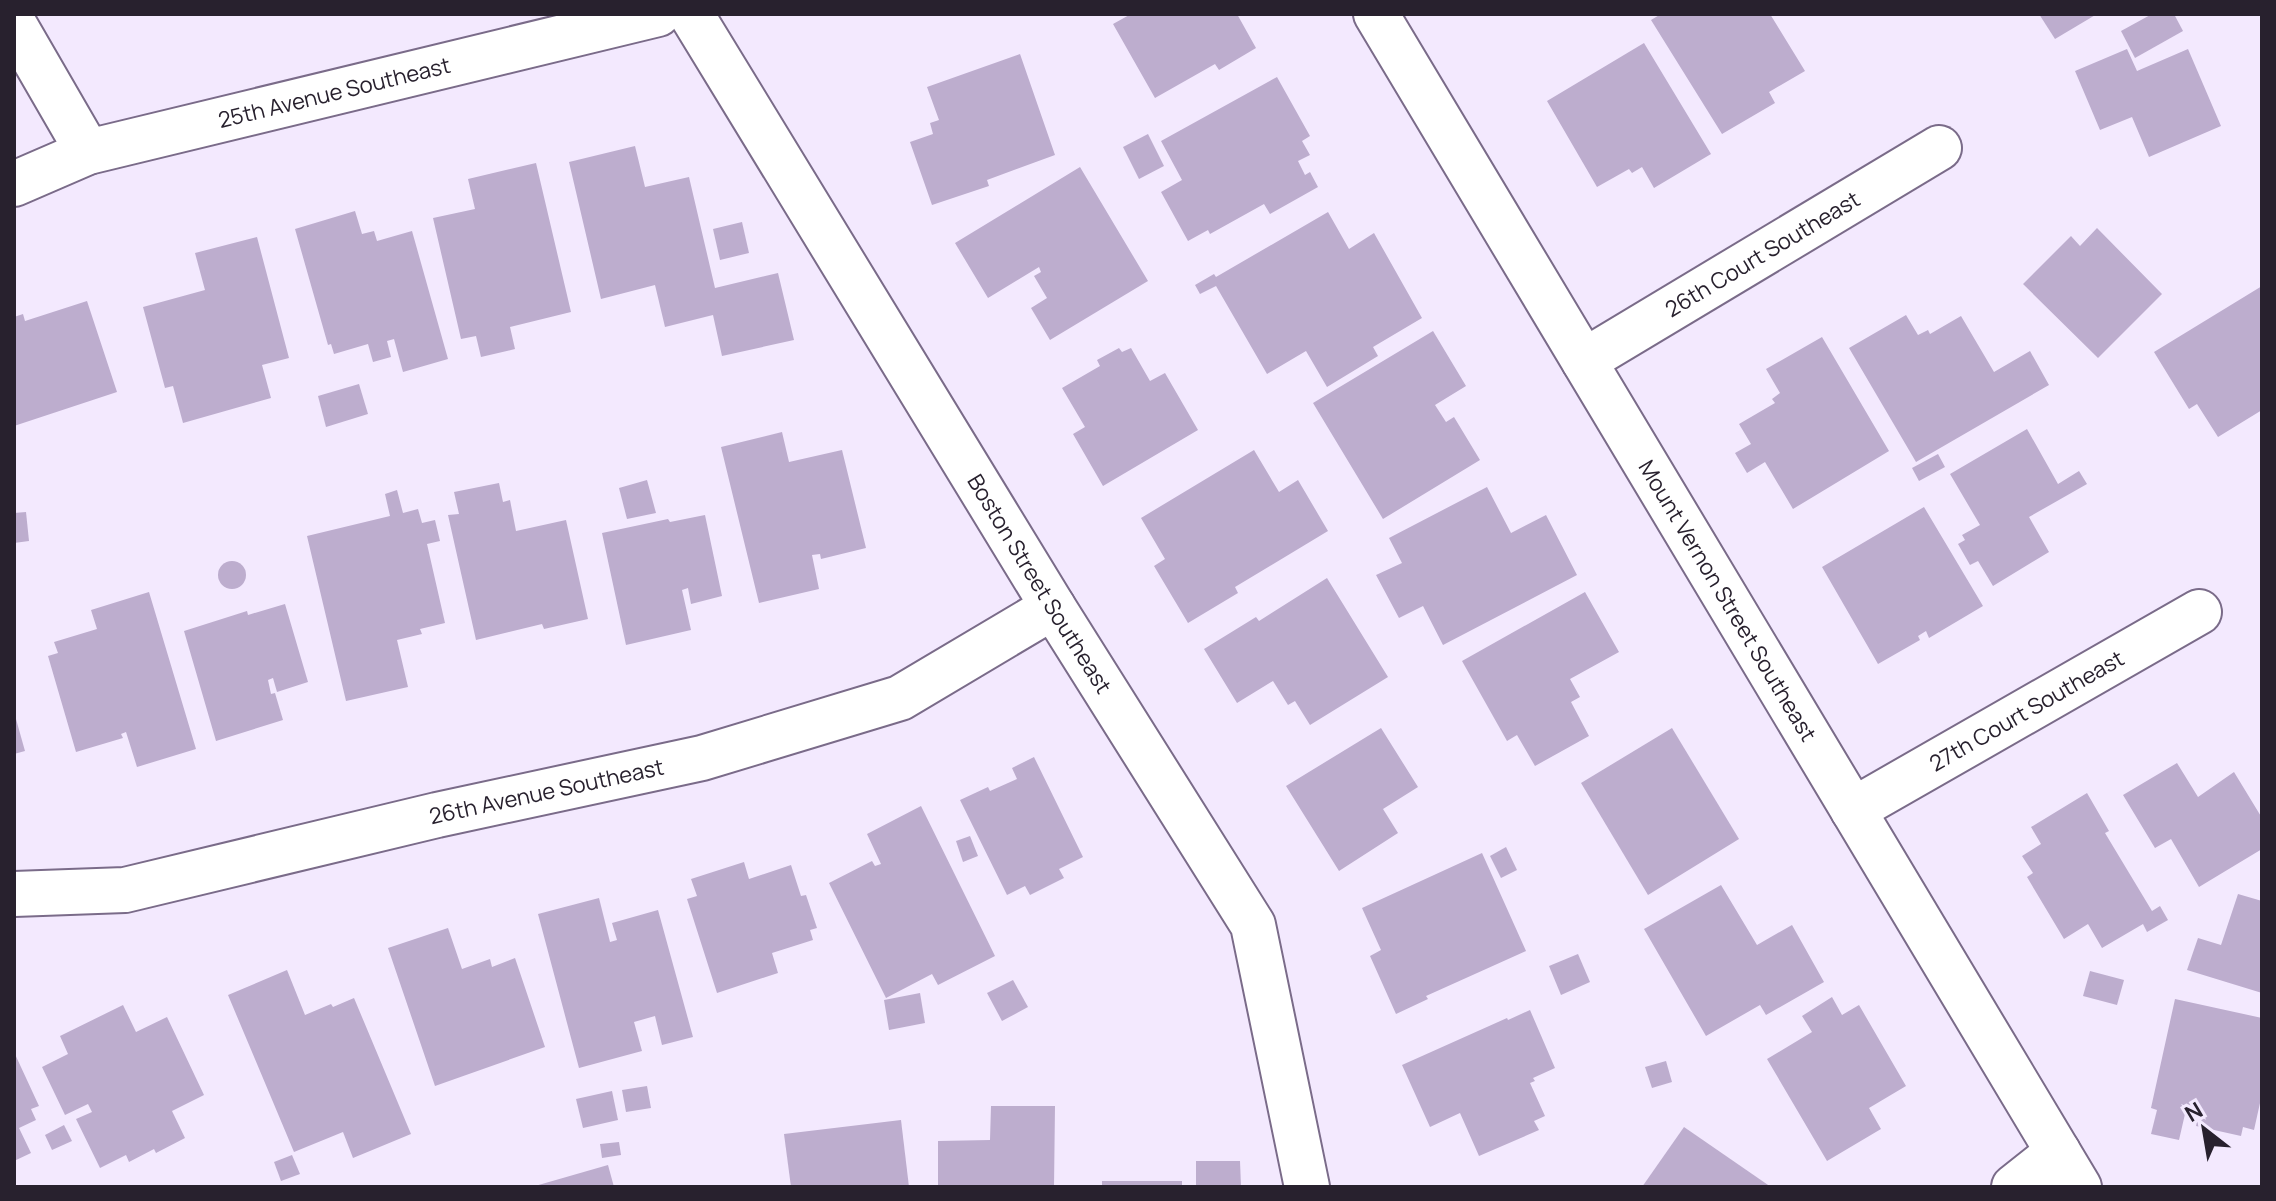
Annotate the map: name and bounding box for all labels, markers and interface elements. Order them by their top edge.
street label: 25th Avenue Southeast [215,50,454,135]
street label: 26th Court Southeast [1659,184,1866,324]
street label: Mount Vernon Street Southeast [1632,454,1824,747]
street label: Boston Street Southeast [960,468,1119,699]
street label: 27th Court Southeast [1924,643,2130,778]
street label: 26th Avenue Southeast [426,752,667,831]
north arrow [2164,1089,2244,1169]
text: N [2179,1095,2208,1129]

